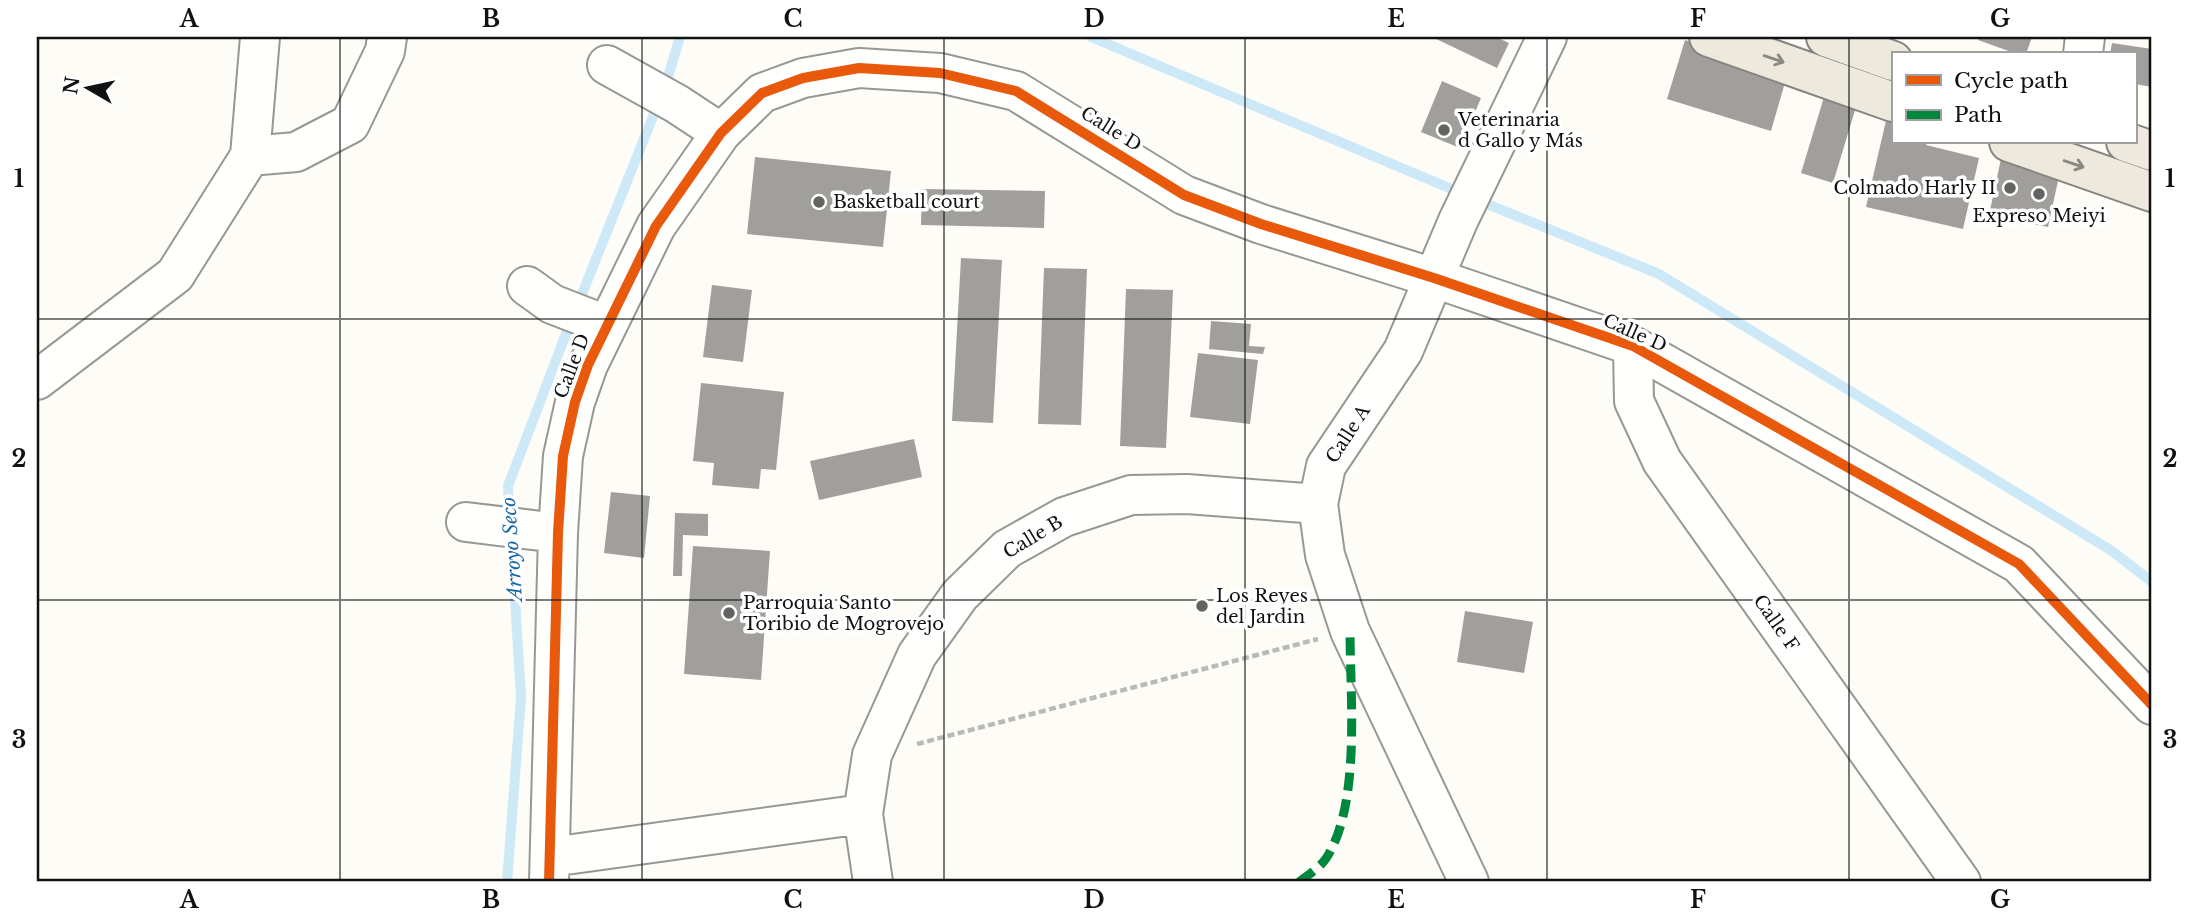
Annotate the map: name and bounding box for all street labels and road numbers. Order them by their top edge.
street label: Calle D [1077,102,1145,156]
street label: Calle D [1600,309,1670,357]
street label: Calle D [550,331,594,401]
street label: Calle A [1321,400,1375,467]
street label: Calle B [999,511,1067,563]
street label: Calle F [1749,591,1803,655]

